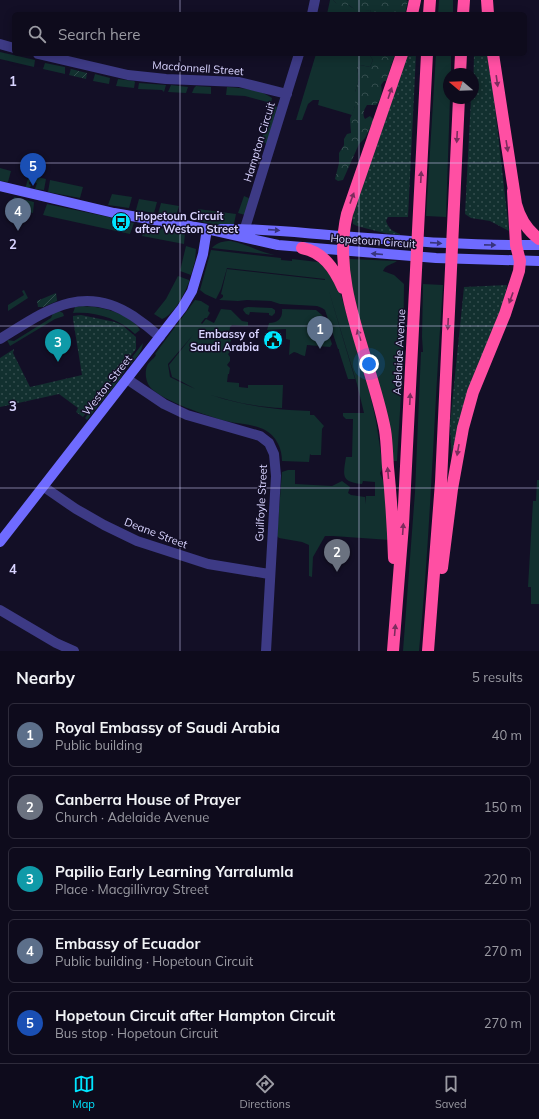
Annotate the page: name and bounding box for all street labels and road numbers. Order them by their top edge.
street label: Macdonnell Street [152,58,244,78]
street label: Hampton Circuit [240,100,278,184]
street label: Hopetoun Circuit [330,231,416,251]
street label: Adelaide Avenue [390,309,408,395]
street label: Weston Street [79,352,135,418]
street label: Guilfoyle Street [252,464,270,542]
street label: Deane Street [122,515,190,552]

